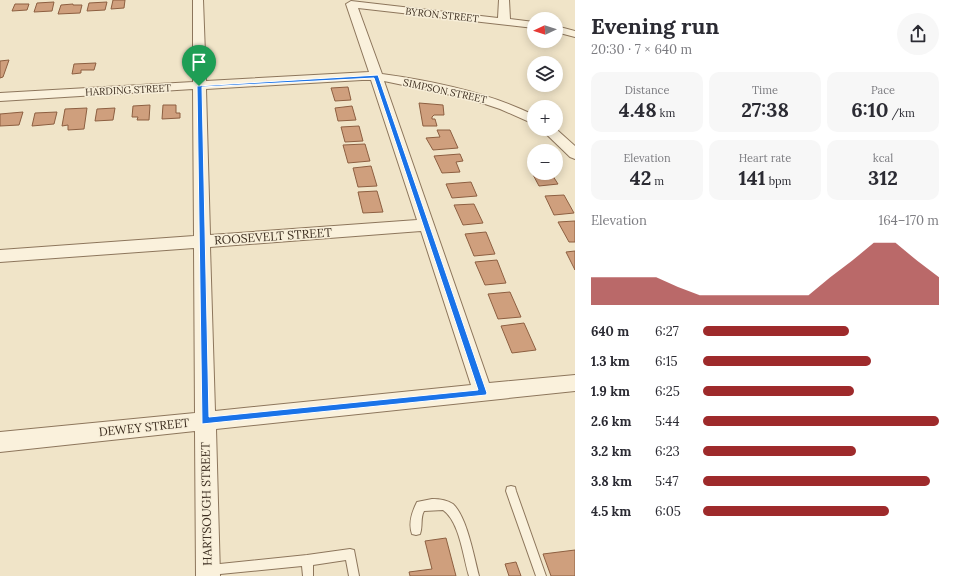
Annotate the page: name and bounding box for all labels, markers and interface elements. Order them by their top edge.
street label: BYRON STREET [405,5,480,25]
north arrow [527,12,563,48]
map controls [527,12,563,180]
text: Evening run [591,12,719,40]
button: share [897,13,939,55]
text: 20:30 · 7 × 640 m [591,41,692,58]
pin [182,45,216,86]
icon: arrive [188,51,210,73]
button: layers [527,56,563,92]
street label: SIMPSON STREET [402,76,489,106]
street label: HARDING STREET [85,81,172,99]
text: Distance [625,83,669,97]
text: Time [752,83,778,97]
text: Pace [871,83,895,97]
text: 4.48 [619,97,657,122]
text: 27:38 [741,97,789,122]
text: 6:10 [851,97,889,122]
button: + [527,100,563,136]
text: km [657,106,675,120]
text: /km [889,106,915,120]
button: − [527,144,563,180]
text: Elevation [623,151,671,165]
text: Heart rate [739,151,791,165]
text: kcal [873,151,893,165]
text: 42 [630,165,651,190]
text: 141 [739,165,766,190]
text: 312 [868,165,898,190]
text: m [651,174,664,188]
text: bpm [766,174,791,188]
text: Elevation [591,212,647,229]
text: 164–170 m [879,212,939,229]
street label: ROOSEVELT STREET [214,224,333,248]
text: 640 m [591,323,629,340]
text: 6:27 [655,323,679,340]
text: 1.3 km [591,353,630,370]
text: 6:15 [655,353,678,370]
text: 1.9 km [591,383,630,400]
text: 6:25 [655,383,680,400]
text: 2.6 km [591,413,632,430]
text: 5:44 [655,413,679,430]
street label: DEWEY STREET [98,415,190,439]
street label: HARTSOUGH STREET [197,442,215,566]
text: 3.2 km [591,443,631,460]
text: 6:23 [655,443,680,460]
text: 3.8 km [591,473,632,490]
text: 5:47 [655,473,678,490]
text: 4.5 km [591,503,631,520]
text: 6:05 [655,503,681,520]

